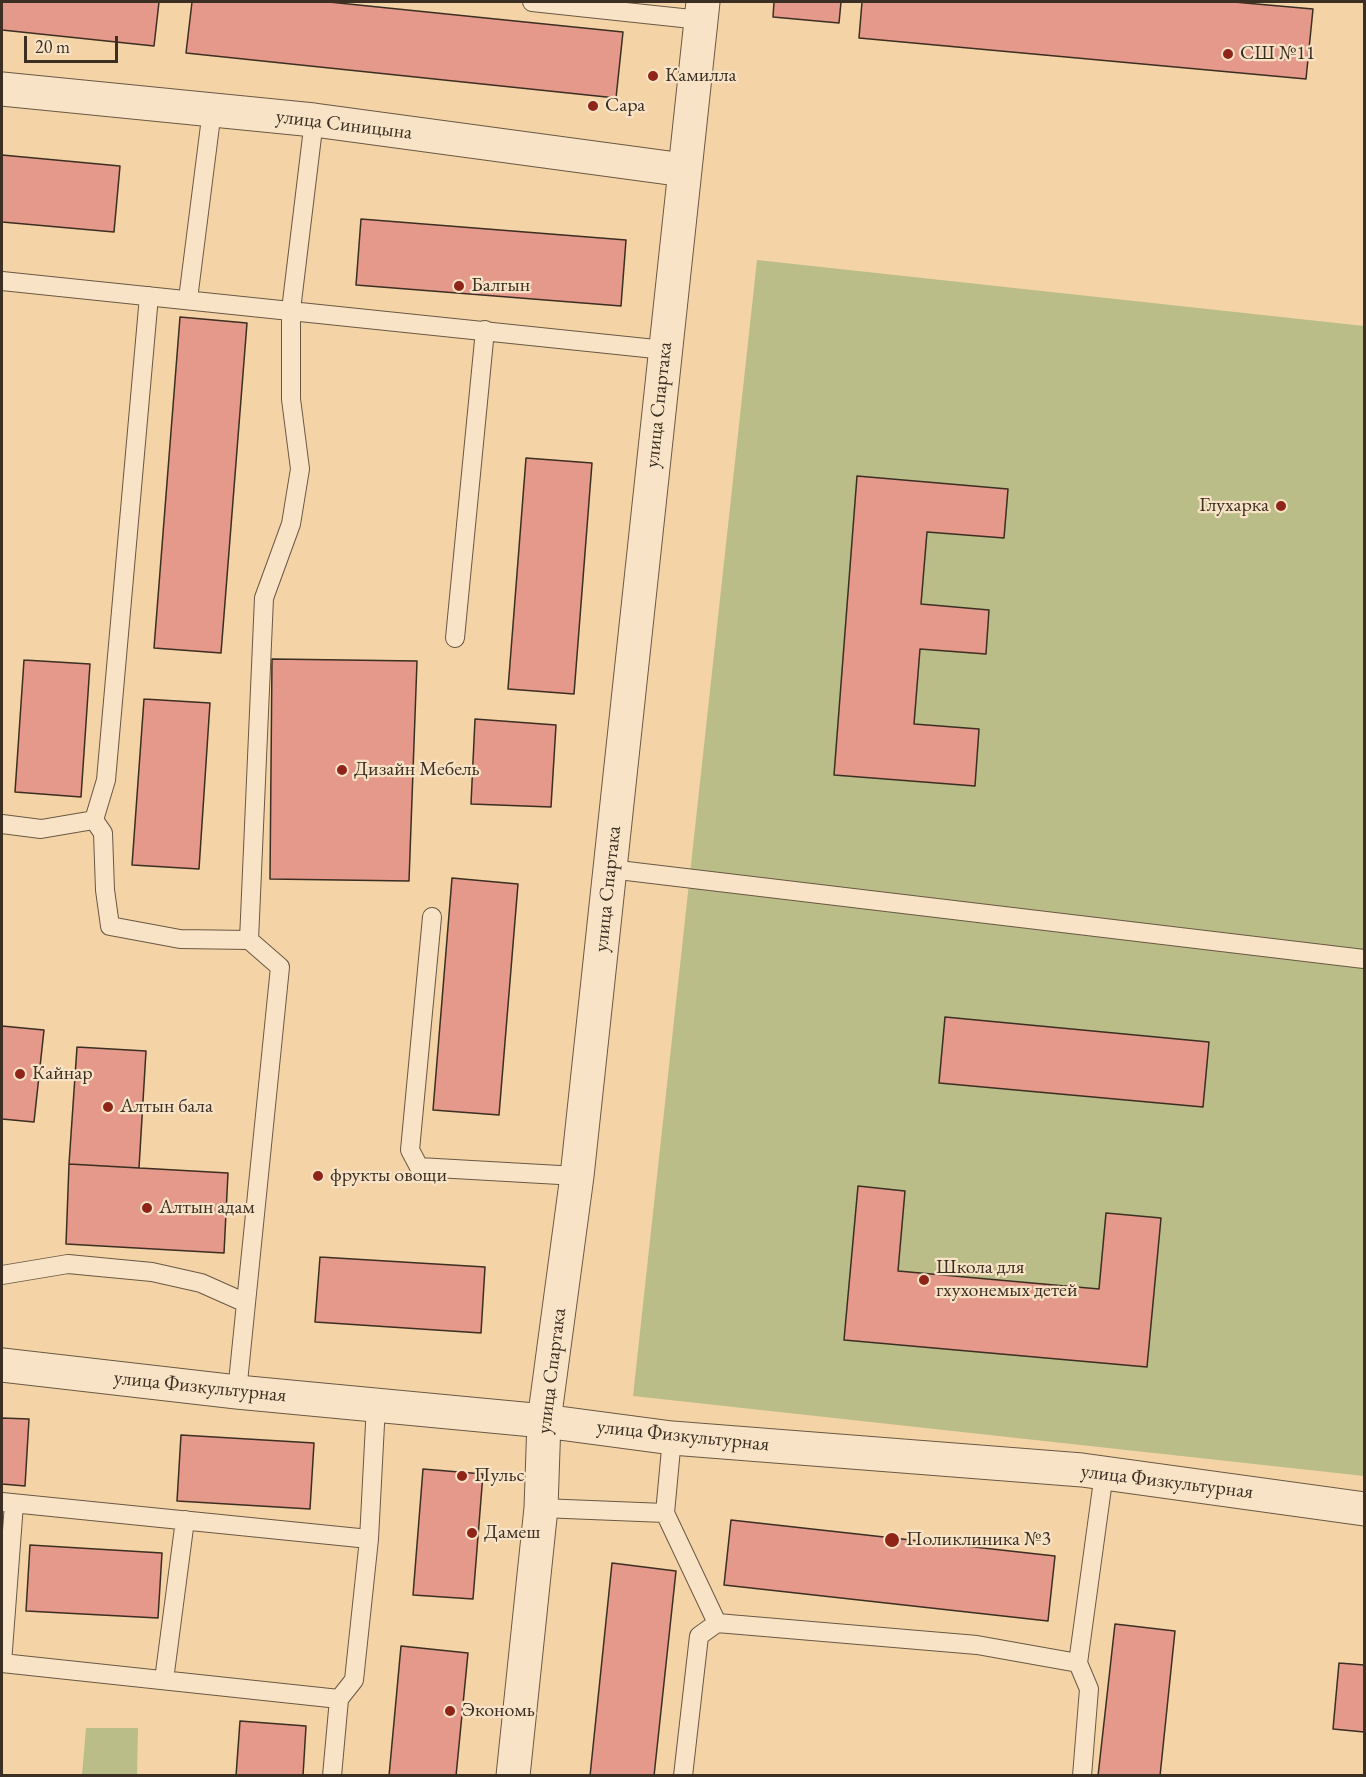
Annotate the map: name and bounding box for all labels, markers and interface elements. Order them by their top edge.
scale bar [27,24,122,62]
text: 20 m [35,35,70,58]
place label: СШ №11 [1240,42,1315,66]
marker: СШ №11 [1221,47,1235,61]
place label: Камилла [665,64,736,88]
marker: Камилла [646,69,660,83]
place label: Сара [605,94,645,118]
marker: Сара [586,99,600,113]
street label: улица Синицына [274,105,414,145]
place label: Балгын [471,274,530,298]
marker: Балгын [452,279,466,293]
street label: улица Спартака [640,341,678,469]
place label: Глухарка [1199,494,1269,518]
marker: Глухарка [1274,499,1288,513]
place label: Дизайн Мебель [354,758,480,782]
marker: Дизайн Мебель [335,763,349,777]
street label: улица Спартака [589,825,627,953]
place label: Кайнар [32,1062,93,1086]
marker: Кайнар [13,1067,27,1081]
place label: Алтын бала [120,1095,213,1119]
marker: Алтын бала [101,1100,115,1114]
place label: фрукты овощи [330,1164,447,1188]
marker: фрукты овощи [311,1169,325,1183]
place label: Алтын адам [159,1196,255,1220]
marker: Алтын адам [140,1201,154,1215]
place label: Школа для гхухонемых детей [936,1256,1077,1303]
marker: Школа для гхухонемых детей [917,1273,931,1287]
street label: улица Спартака [532,1307,572,1435]
street label: улица Физкультурная [112,1366,288,1408]
street label: улица Физкультурная [595,1415,771,1457]
street label: улица Физкультурная [1079,1460,1255,1504]
place label: Пульс [474,1464,525,1488]
marker: Пульс [455,1469,469,1483]
place label: Дамеш [484,1521,540,1545]
marker: Дамеш [465,1526,479,1540]
place label: Поликлиника №3 [906,1528,1051,1552]
marker: Поликлиника №3 [883,1531,901,1549]
place label: Экономь [462,1699,535,1723]
marker: Экономь [443,1704,457,1718]

